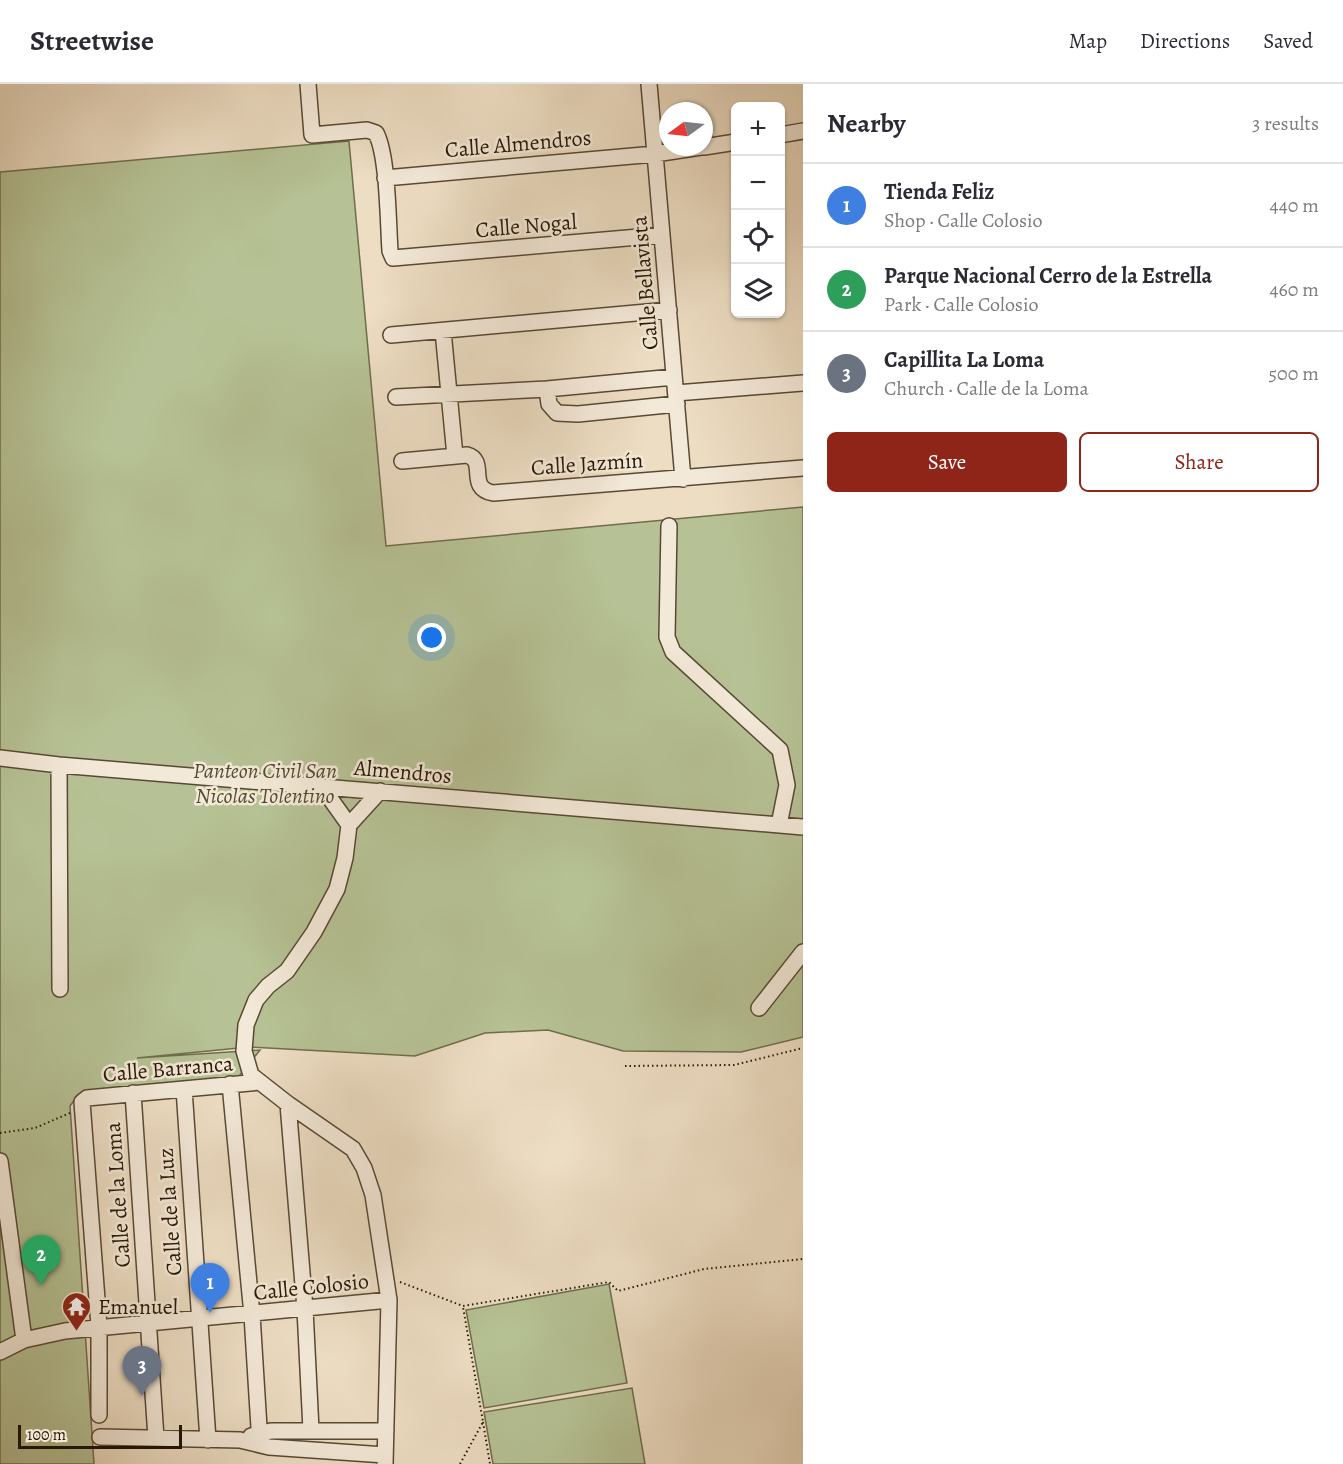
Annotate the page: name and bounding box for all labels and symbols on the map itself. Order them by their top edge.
north arrow [659,102,713,156]
street label: Calle Almendros [444,123,593,165]
street label: Calle Nogal [474,207,578,245]
street label: Calle Bellavista [624,214,666,351]
street label: Calle Jazmín [530,445,644,483]
your location [417,623,446,652]
street label: Almendros [352,753,453,791]
park label: Panteon Civil San Nicolas Tolentino [193,756,337,811]
street label: Calle Barranca [102,1048,235,1090]
street label: Calle de la Loma [98,1120,138,1269]
street label: Calle de la Luz [151,1147,189,1277]
pin: 2 [22,1236,60,1285]
pin: 1 [190,1264,230,1313]
street label: Calle Colosio [252,1266,370,1308]
temple icon: Emanuel [61,1290,93,1332]
place label: Emanuel [98,1292,178,1322]
pin: 3 [122,1346,162,1396]
scale bar [18,1422,182,1450]

